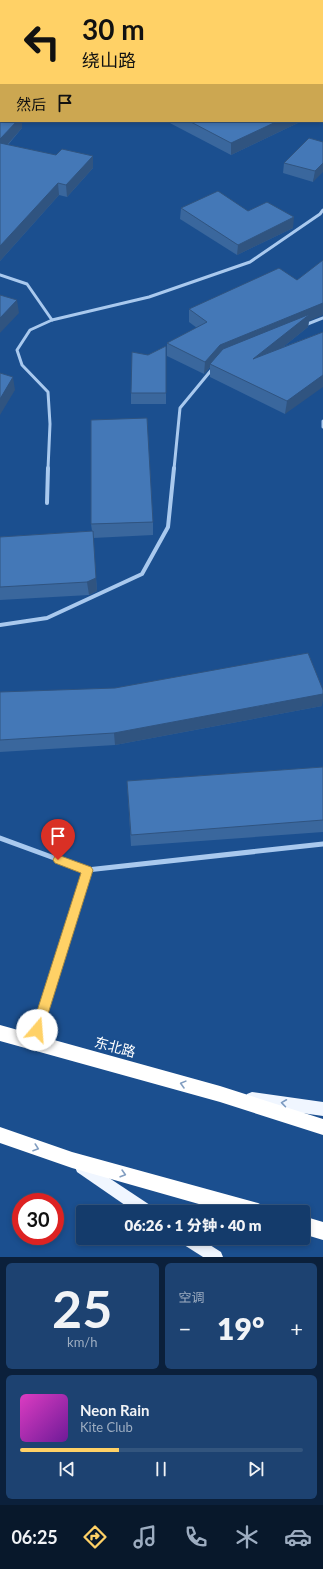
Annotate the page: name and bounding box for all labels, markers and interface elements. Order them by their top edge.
text: 30 m [82,12,145,46]
icon: left [16,16,68,68]
text: 绕山路 [82,49,136,71]
icon: arrive [54,92,76,114]
text: 然后 [16,95,46,113]
pin [41,819,75,860]
icon: arrive [47,825,69,847]
position arrow [16,1009,58,1051]
street label: 东北路 [93,1033,138,1060]
one-way arrow [179,1080,186,1089]
one-way arrow [281,1099,287,1108]
one-way arrow [32,1143,39,1151]
one-way arrow [119,1169,126,1178]
speed limit sign: 30 [12,1193,64,1245]
text: 06:26 · 1 分钟 · 40 m [124,1216,262,1234]
text: 25 [52,1277,112,1339]
text: 空调 [179,1289,205,1305]
text: 19° [217,1310,264,1346]
text: − [179,1315,191,1342]
text: + [290,1315,303,1342]
text: km/h [67,1334,97,1350]
text: Neon Rain [80,1401,149,1419]
text: Kite Club [80,1419,133,1435]
icon: previous [56,1458,78,1480]
icon: pause [150,1458,172,1480]
icon: next [245,1458,267,1480]
icon: directions [81,1523,109,1551]
icon: music [131,1523,159,1551]
icon: phone [182,1523,210,1551]
icon: climate [233,1523,261,1551]
icon: car [284,1523,312,1551]
text: 06:25 [11,1526,58,1548]

